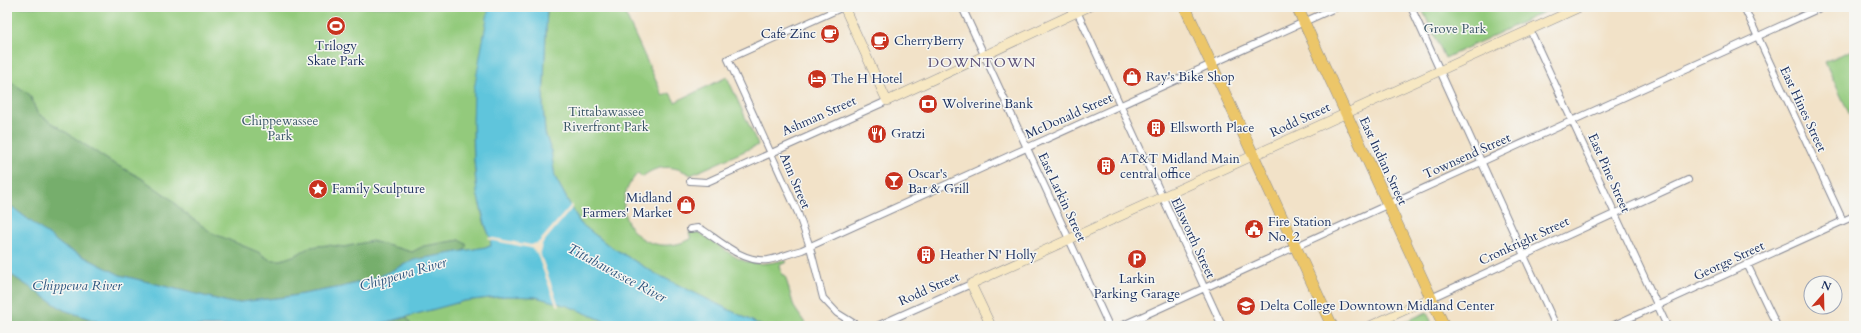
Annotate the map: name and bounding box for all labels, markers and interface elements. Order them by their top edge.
sports icon: Trilogy Skate Park [325,15,347,37]
park label: Grove Park [1423,20,1487,38]
cafe icon: Cafe Zinc [819,23,841,45]
place label: Cafe Zinc [761,25,816,43]
cafe icon: CherryBerry [869,30,891,52]
place label: CherryBerry [894,32,965,50]
place label: Trilogy Skate Park [307,37,365,70]
district label: DOWNTOWN [928,53,1036,72]
street label: East Hines Street [1775,63,1831,155]
shop icon: Ray's Bike Shop [1121,66,1143,88]
hotel icon: The H Hotel [806,68,828,90]
place label: Ray's Bike Shop [1146,68,1235,86]
place label: The H Hotel [831,70,903,88]
street label: McDonald Street [1023,89,1115,143]
street label: Ashman Street [779,92,859,140]
bank icon: Wolverine Bank [917,93,939,115]
place label: Wolverine Bank [941,95,1033,113]
street label: Rodd Street [1267,98,1333,142]
park label: Tittabawassee Riverfront Park [563,103,649,136]
park label: Chippewassee Park [241,112,319,145]
street label: East Indian Street [1355,114,1411,208]
building icon: Ellsworth Place [1145,117,1167,139]
place label: Ellsworth Place [1170,119,1254,137]
restaurant icon: Gratzi [866,123,888,145]
place label: Gratzi [891,125,926,143]
street label: Townsend Street [1421,129,1513,183]
street label: East Pine Street [1583,131,1635,215]
street label: East Larkin Street [1033,149,1091,245]
street label: Ann Street [775,150,815,212]
place label: AT&T Midland Main central office [1120,150,1241,183]
building icon: AT&T Midland Main central office [1095,155,1117,177]
place label: Oscar's Bar & Grill [908,165,970,198]
bar icon: Oscar's Bar & Grill [883,170,905,192]
place icon: Family Sculpture [307,178,329,200]
place label: Family Sculpture [332,180,425,198]
place label: Midland Farmers' Market [582,189,672,222]
shop icon: Midland Farmers' Market [675,194,697,216]
street label: Ellsworth Street [1166,195,1220,281]
street label: Cronkright Street [1476,212,1572,270]
place label: Fire Station No. 2 [1268,213,1332,246]
public building icon: Fire Station No. 2 [1243,218,1265,240]
street label: George Street [1691,237,1767,285]
water label: Tittabawassee River [564,239,670,307]
building icon: Heather N' Holly [915,244,937,266]
place label: Heather N' Holly [940,246,1037,264]
parking icon: Larkin Parking Garage [1126,248,1148,270]
water label: Chippewa River [357,252,449,295]
street label: Rodd Street [896,268,962,310]
place label: Larkin Parking Garage [1094,270,1180,303]
north arrow [1803,275,1843,315]
water label: Chippewa River [32,276,122,295]
text: N [1819,277,1834,295]
school or university icon: Delta College Downtown Midland Center [1235,295,1257,317]
place label: Delta College Downtown Midland Center [1260,297,1495,315]

